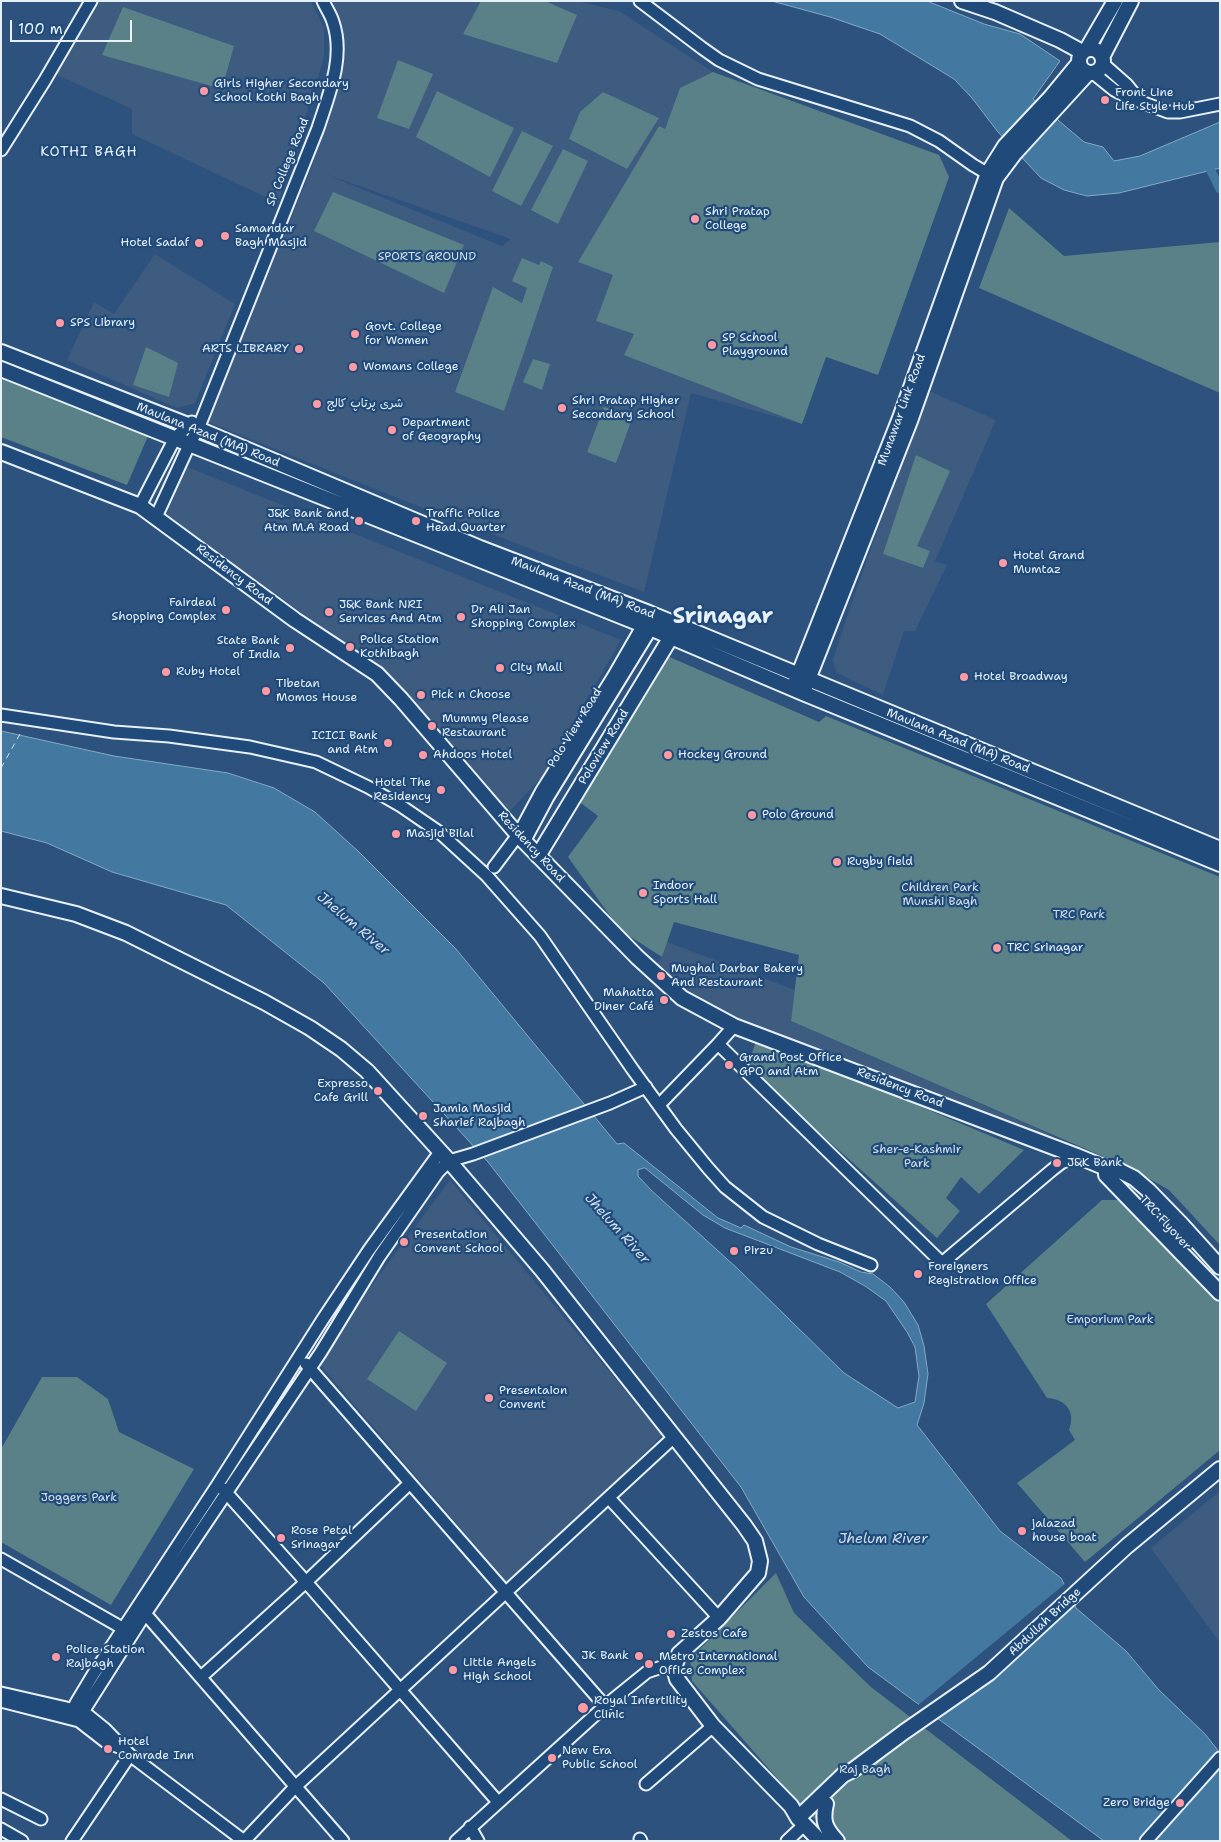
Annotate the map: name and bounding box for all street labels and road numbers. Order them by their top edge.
street label: SP College Road [264,116,312,208]
street label: Munawar Link Road [875,352,929,468]
street label: Maulana Azad (MA) Road [134,400,282,470]
street label: Residency Road [193,542,275,608]
street label: Maulana Azad (MA) Road [509,554,657,622]
street label: Polo View Road [545,686,605,770]
street label: Maulana Azad (MA) Road [884,706,1032,776]
street label: Poloview Road [576,707,632,787]
street label: Residency Road [494,809,568,885]
street label: Residency Road [855,1065,945,1111]
street label: TRC Flyover [1136,1193,1194,1253]
street label: Abdullah Bridge [1006,1585,1084,1659]

